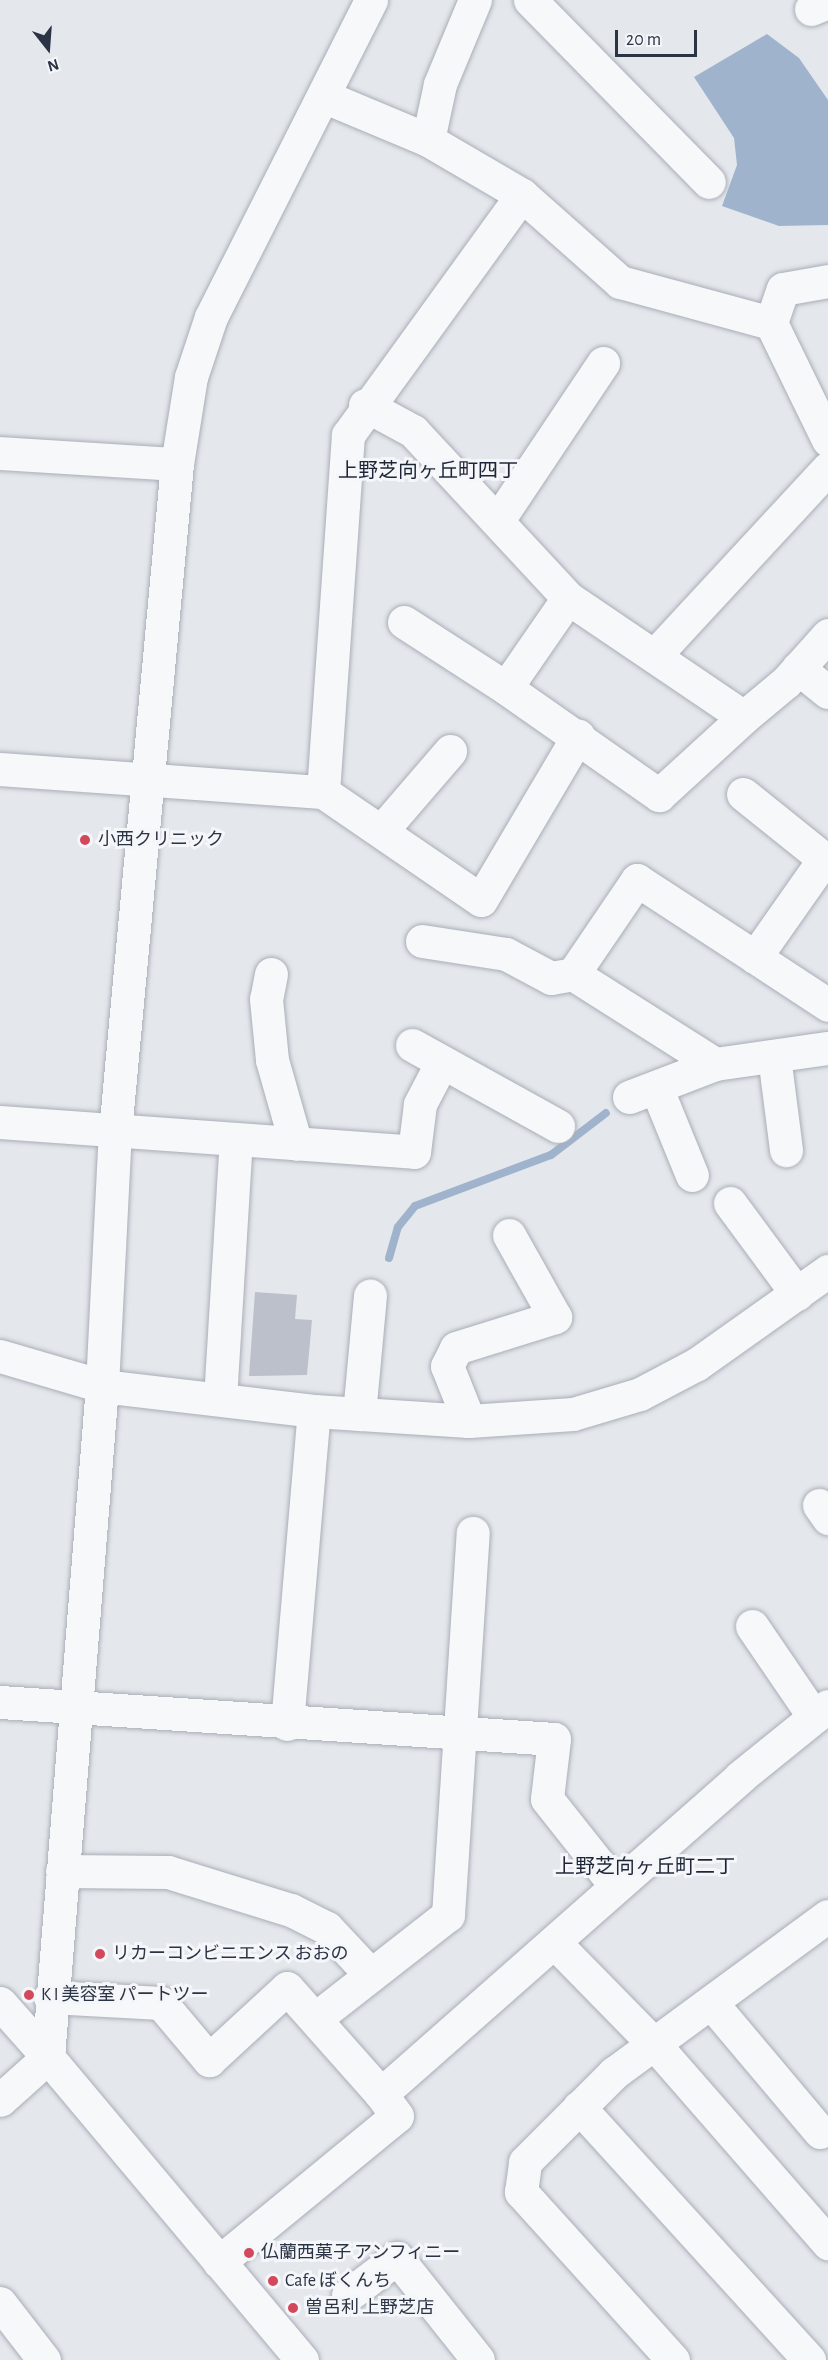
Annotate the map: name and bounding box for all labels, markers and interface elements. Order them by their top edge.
north arrow [18,18,78,78]
scale bar [618,18,700,56]
text: 20 m [626,31,661,49]
text: N [46,56,61,74]
district label: 上野芝向ヶ丘町四丁 [338,459,518,483]
place label: 小西クリニック [98,829,224,851]
marker: 小西クリニック [76,831,94,849]
district label: 上野芝向ヶ丘町二丁 [555,1855,735,1879]
place label: リカーコンビニエンス おおの [112,1943,349,1965]
marker: リカーコンビニエンス おおの [93,1947,107,1961]
place label: K I 美容室 パートツー [41,1984,209,2006]
marker: K I 美容室 パートツー [22,1988,36,2002]
place label: 仏蘭西菓子 アンフィニー [261,2242,462,2264]
marker: 仏蘭西菓子 アンフィニー [242,2246,256,2260]
place label: Cafe ぼくんち [285,2270,391,2292]
marker: Cafe ぼくんち [266,2274,280,2288]
place label: 曽呂利 上野芝店 [305,2297,434,2319]
marker: 曽呂利 上野芝店 [286,2301,300,2315]

